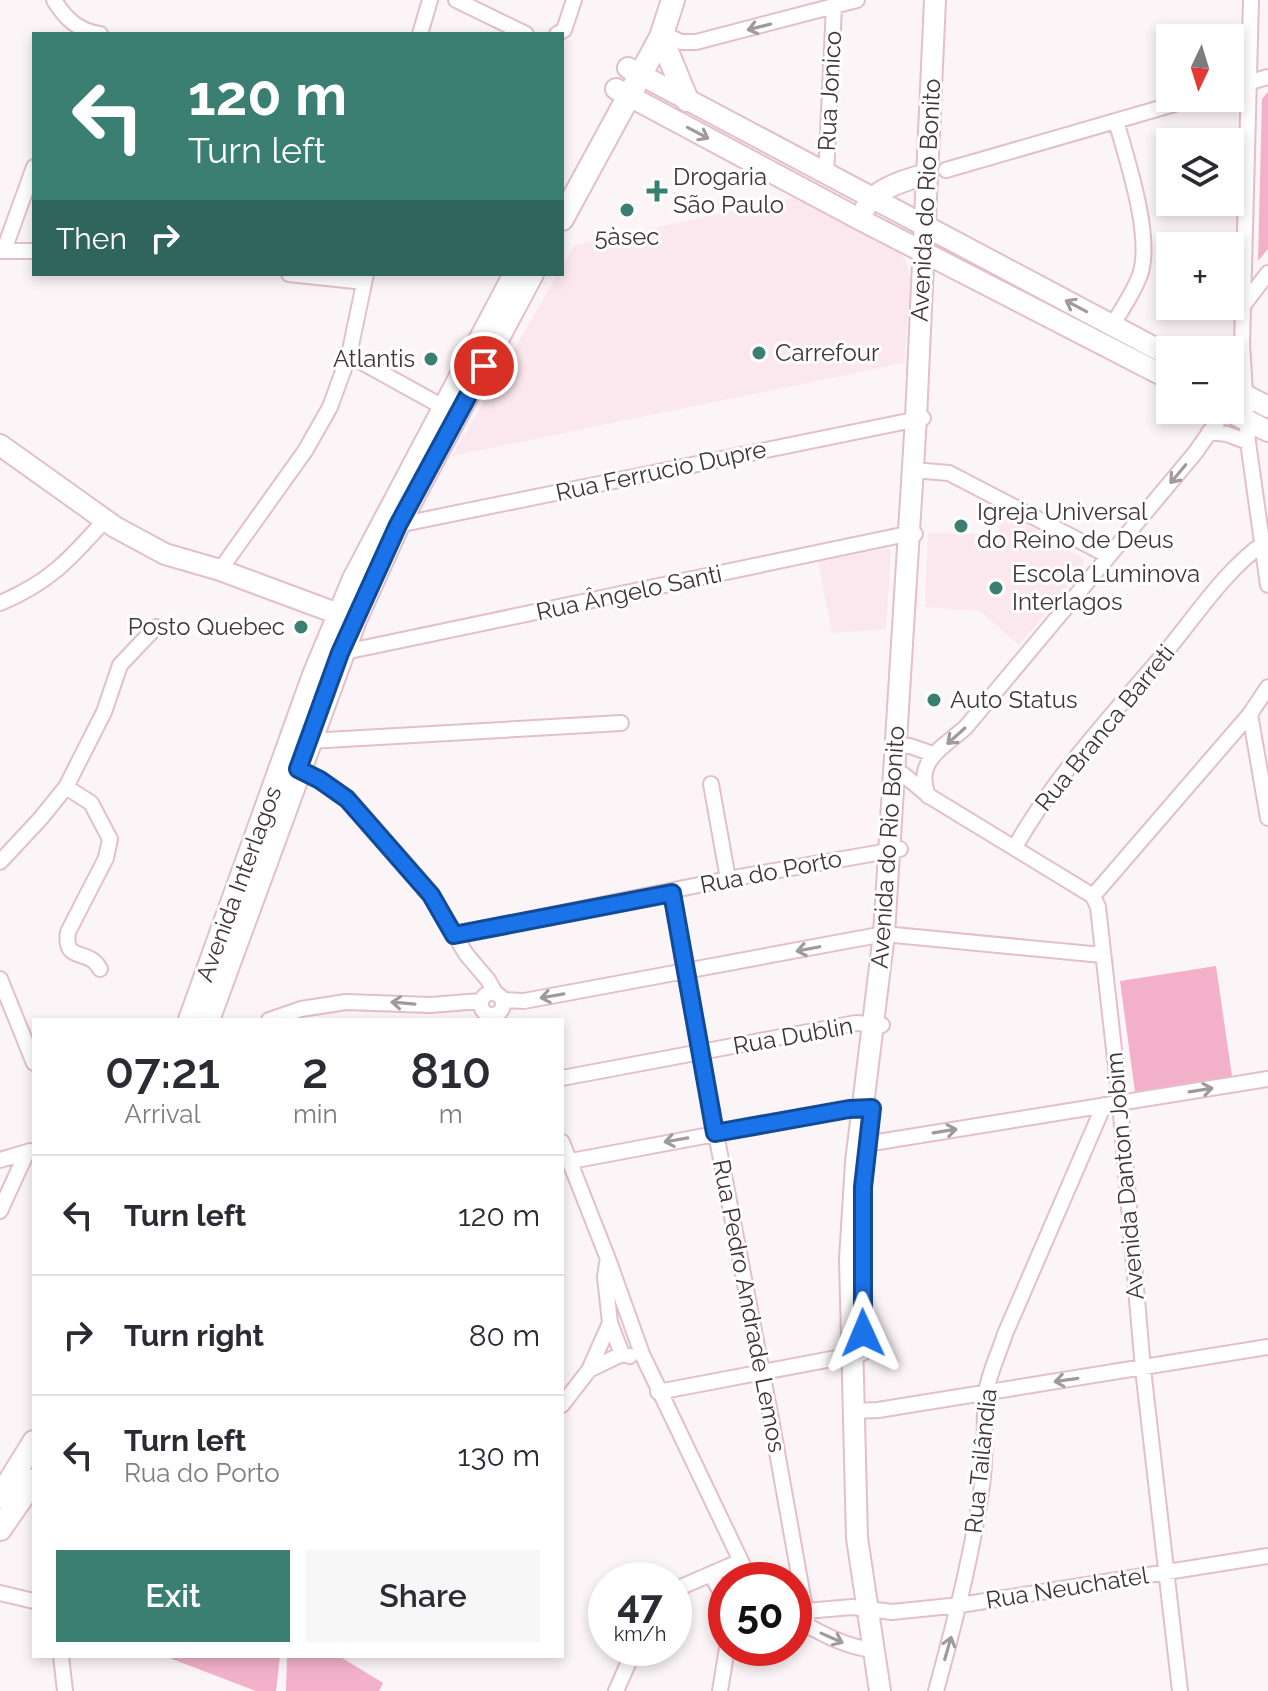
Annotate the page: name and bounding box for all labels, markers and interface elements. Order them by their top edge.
one-way arrow [747,20,772,35]
north arrow [1156,24,1244,112]
map controls [1156,24,1244,424]
street label: Rua Jonico [812,30,847,152]
text: 120 m [188,62,347,128]
icon: left [56,64,160,168]
street label: Avenida do Rio Bonito [905,78,946,322]
one-way arrow [685,126,709,141]
button: layers [1156,128,1244,216]
text: Turn left [188,129,326,171]
place label: Drogaria São Paulo [673,162,784,219]
marker: Drogaria São Paulo [648,182,666,200]
marker: 5àsec [618,201,636,219]
icon: right [143,216,187,260]
text: Then [56,221,127,256]
place label: 5àsec [594,222,660,251]
button: + [1156,232,1244,320]
one-way arrow [1065,298,1089,314]
pin [450,332,518,400]
button: − [1156,336,1244,424]
place label: Carrefour [775,338,880,367]
place label: Atlantis [333,344,415,373]
icon: arrive [462,344,506,388]
marker: Carrefour [750,344,768,362]
marker: Atlantis [422,350,440,368]
street label: Rua Ferrucio Dupre [553,434,769,507]
one-way arrow [1169,463,1187,483]
place label: Igreja Universal do Reino de Deus [977,497,1174,554]
marker: Igreja Universal do Reino de Deus [952,517,970,535]
street label: Rua Ângelo Santi [533,559,724,626]
place label: Escola Luminova Interlagos [1012,559,1200,616]
marker: Escola Luminova Interlagos [987,579,1005,597]
place label: Posto Quebec [128,612,285,641]
marker: Posto Quebec [292,618,310,636]
street label: Rua Branca Barreti [1029,639,1181,817]
place label: Auto Status [950,685,1078,714]
marker: Auto Status [925,691,943,709]
street label: Avenida do Rio Bonito [865,725,910,969]
one-way arrow [946,726,966,744]
street label: Avenida Interlagos [190,782,287,985]
street label: Rua do Porto [698,844,844,899]
one-way arrow [796,943,821,958]
one-way arrow [540,990,565,1005]
one-way arrow [390,995,417,1010]
street label: Rua Dublin [731,1011,855,1060]
text: 07:21 [105,1043,220,1099]
text: 2 [302,1043,328,1099]
text: 810 [410,1043,491,1099]
street label: Avenida Danton Jobim [1099,1051,1150,1301]
one-way arrow [1188,1082,1214,1097]
text: Arrival [124,1099,201,1129]
text: min [293,1099,338,1129]
text: m [439,1099,463,1129]
one-way arrow [931,1122,957,1137]
one-way arrow [663,1133,689,1148]
street label: Rua Pedro Andrade Lemos [707,1157,792,1455]
icon: left [56,1193,100,1237]
text: Turn left [124,1198,246,1233]
text: 120 m [458,1198,540,1233]
position arrow [821,1291,905,1375]
icon: right [56,1313,100,1357]
text: Turn right [124,1318,264,1353]
text: 80 m [469,1318,540,1353]
one-way arrow [1054,1373,1079,1388]
street label: Rua Tailândia [958,1387,1003,1535]
text: Turn left [124,1423,246,1458]
icon: left [56,1433,100,1477]
text: 130 m [458,1438,540,1473]
text: Rua do Porto [124,1458,280,1488]
button: Exit [56,1550,290,1642]
button: Share [306,1550,540,1642]
street label: Rua Neuchatel [984,1560,1151,1615]
speed limit sign: 50 [708,1562,812,1666]
text: 47 [617,1580,663,1627]
text: km/h [614,1622,666,1646]
one-way arrow [819,1631,844,1646]
one-way arrow [941,1636,956,1662]

